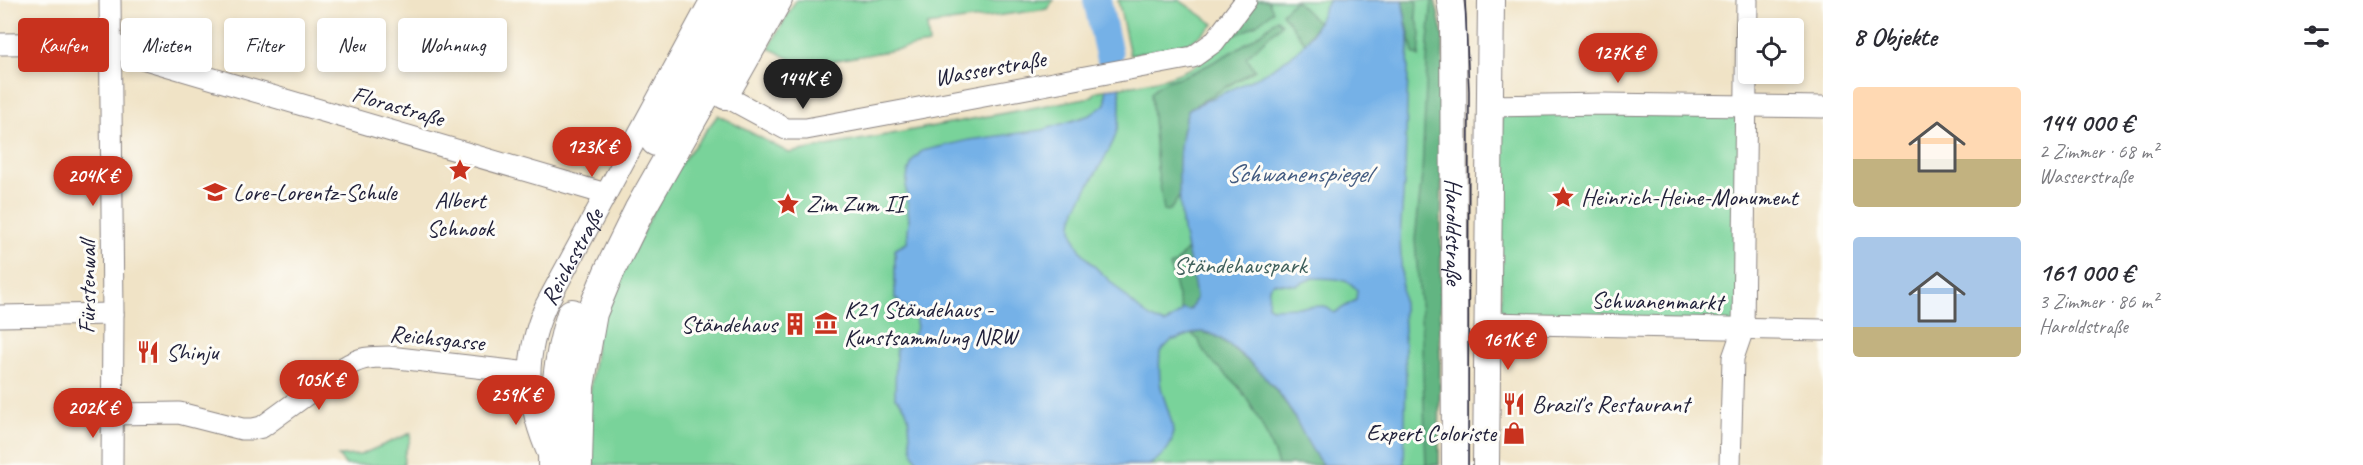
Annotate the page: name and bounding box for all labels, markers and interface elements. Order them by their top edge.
chip: Kaufen [18,18,109,72]
chip: Mieten [121,18,212,72]
chip: Filter [224,18,305,72]
chip: Neu [317,18,386,72]
chip: Wohnung [398,18,507,72]
map controls [1738,18,1804,84]
button: locate [1738,18,1804,84]
text: 8 Objekte [1853,20,1937,53]
icon: filters [2300,20,2333,53]
pin: 127K € [1569,33,1667,84]
text: 127K € [1593,40,1643,65]
street label: Wasserstraße [932,43,1050,93]
pin: 144K € [754,59,852,110]
text: 144K € [778,66,829,91]
street label: Florastraße [349,79,449,134]
text: 144 000 € [2039,106,2133,139]
icon: home [1901,111,1973,183]
pin: 123K € [543,127,641,178]
text: 123K € [567,134,618,159]
text: 2 Zimmer · 68 m² [2039,139,2158,164]
pin: 204K € [44,156,142,207]
place icon: Albert Schnook [447,157,473,183]
water label: Schwanenspiegel [1226,157,1379,190]
text: 204K € [68,163,119,188]
text: Wasserstraße [2039,164,2133,189]
place label: Lore-Lorentz-Schule [233,177,399,207]
street label: Haroldstraße [1439,178,1469,287]
school or university icon: Lore-Lorentz-Schule [202,179,228,205]
place label: Heinrich-Heine-Monument [1581,182,1800,212]
place icon: Heinrich-Heine-Monument [1550,184,1576,210]
place label: Albert Schnook [426,185,496,243]
place label: Zim Zum II [806,189,909,219]
place icon: Zim Zum II [775,191,801,217]
street label: Reichsstraße [534,202,611,310]
street label: Fürstenwall [72,236,102,334]
park label: Ständehauspark [1173,250,1309,280]
text: 161 000 € [2039,256,2134,289]
icon: home [1901,261,1973,333]
street label: Schwanenmarkt [1591,285,1726,317]
text: 3 Zimmer · 86 m² [2039,289,2158,314]
place label: K21 Ständehaus - Kunstsammlung NRW [844,294,1020,352]
place label: Ständehaus [681,309,780,339]
museum icon: K21 Ständehaus - Kunstsammlung NRW [813,310,839,336]
building icon: Ständehaus [782,311,808,337]
text: Haroldstraße [2039,314,2128,339]
street label: Reichsgasse [388,318,488,358]
pin: 161K € [1459,320,1557,371]
text: 161K € [1482,327,1534,352]
place label: Shinju [166,337,220,367]
restaurant icon: Shinju [135,339,161,365]
pin: 105K € [270,360,368,411]
text: 105K € [294,367,344,392]
pin: 259K € [467,375,565,426]
text: 259K € [491,382,541,407]
pin: 202K € [44,388,142,439]
place label: Brazil's Restaurant [1532,389,1692,419]
restaurant icon: Brazil's Restaurant [1501,391,1527,417]
text: 202K € [68,395,119,420]
place label: Expert Coloriste [1366,418,1498,448]
shop icon: Expert Coloriste [1501,420,1527,446]

